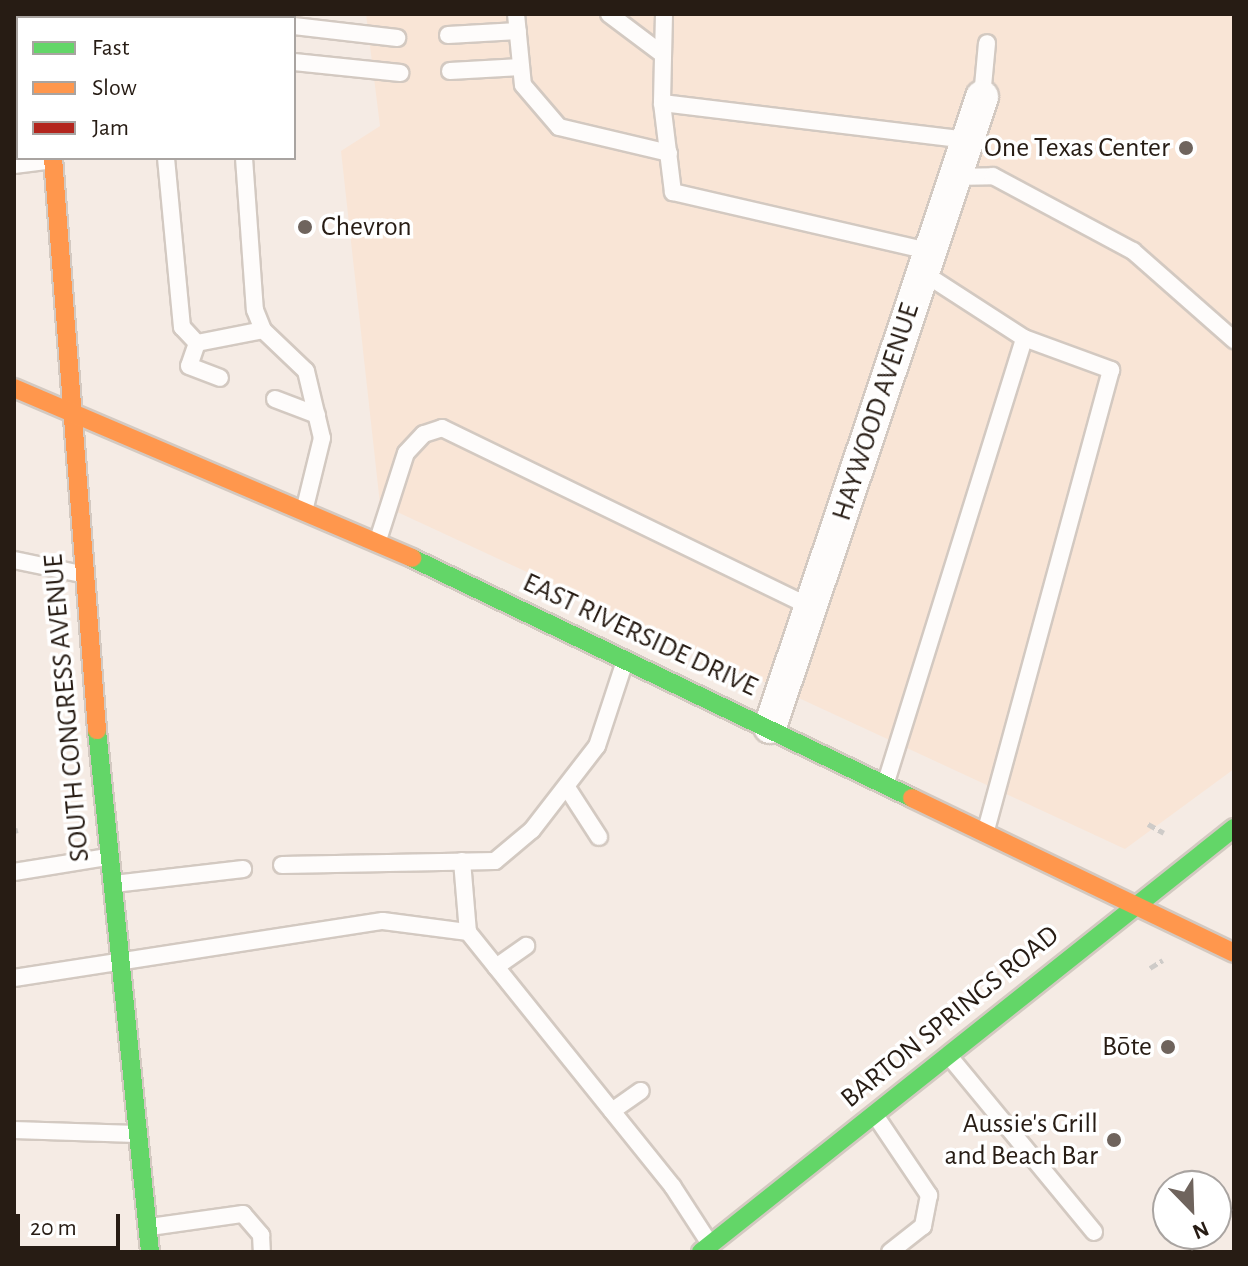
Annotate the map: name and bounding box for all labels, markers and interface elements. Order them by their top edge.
legend [16,16,296,160]
text: Fast [92,36,129,60]
text: Slow [92,76,137,100]
text: Jam [92,116,129,140]
place label: One Texas Center [984,131,1170,165]
marker: One Texas Center [1177,139,1195,157]
place label: Chevron [321,210,412,244]
marker: Chevron [296,218,314,236]
street label: HAYWOOD AVENUE [825,299,927,525]
street label: SOUTH CONGRESS AVENUE [37,553,97,863]
street label: EAST RIVERSIDE DRIVE [517,566,763,704]
street label: BARTON SPRINGS ROAD [834,919,1066,1115]
place label: Bōte [1102,1030,1152,1064]
marker: Bōte [1159,1038,1177,1056]
place label: Aussie's Grill and Beach Bar [945,1107,1098,1173]
marker: Aussie's Grill and Beach Bar [1105,1131,1123,1149]
north arrow [1152,1170,1232,1250]
scale bar [20,1198,124,1248]
text: 20 m [30,1216,77,1240]
text: N [1189,1217,1212,1243]

